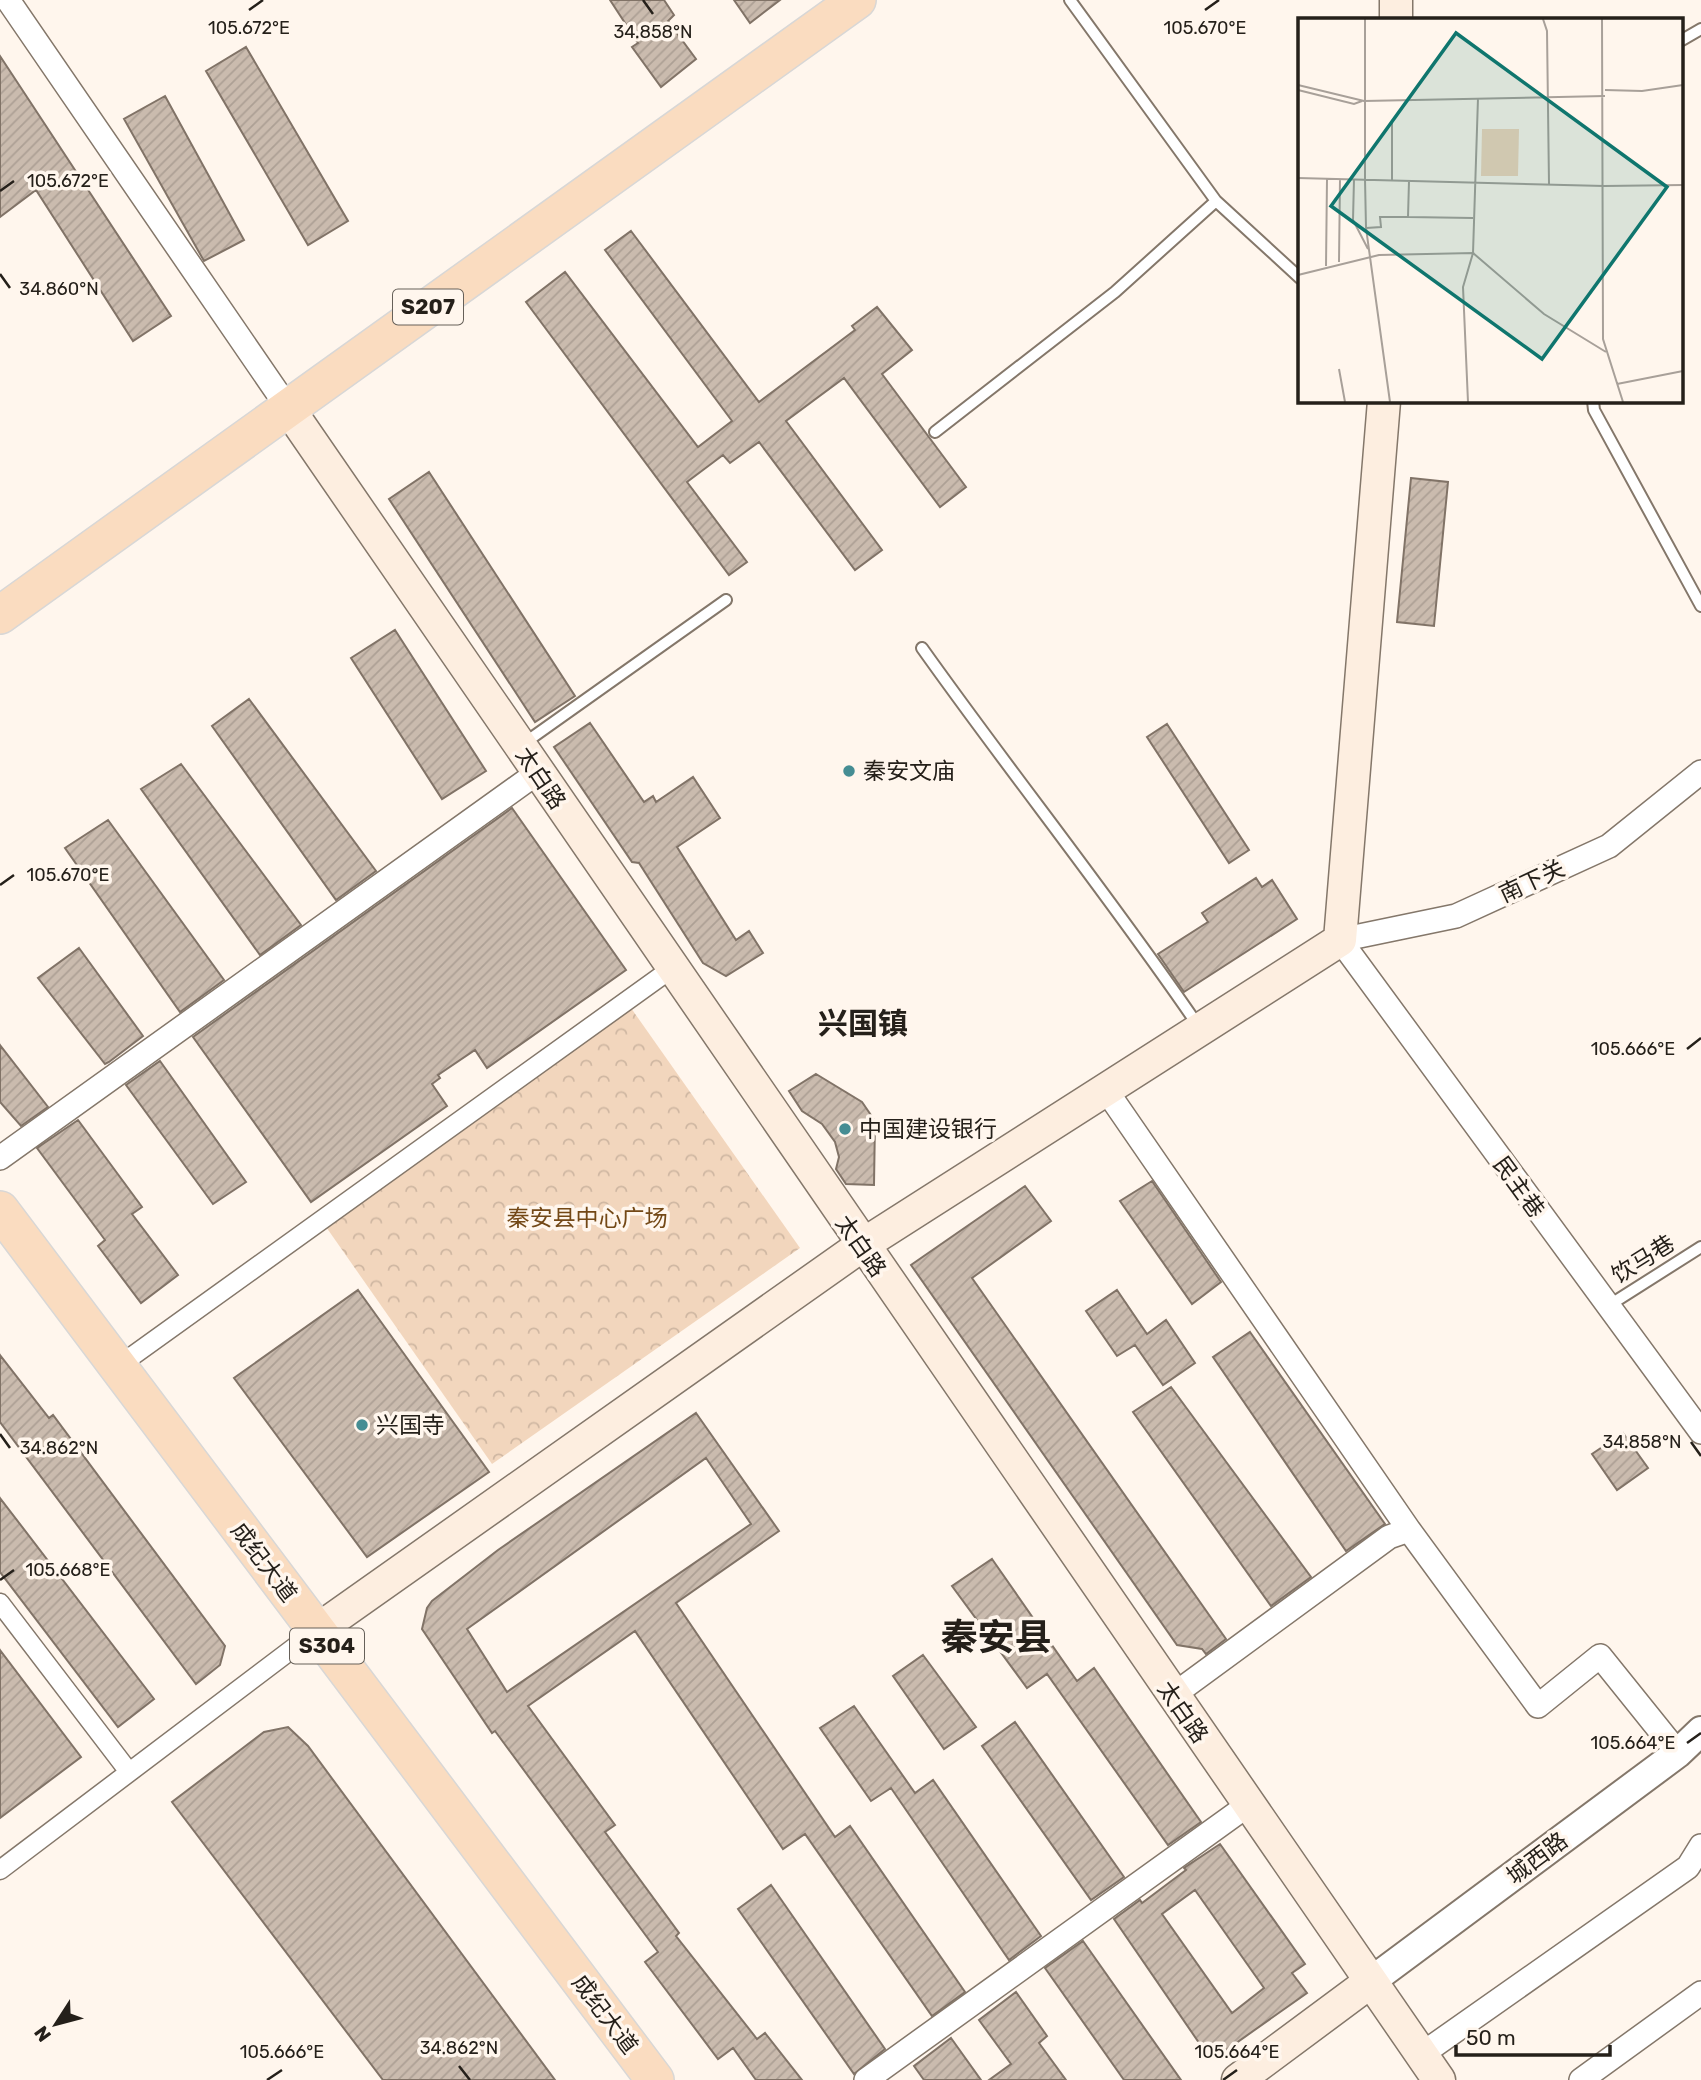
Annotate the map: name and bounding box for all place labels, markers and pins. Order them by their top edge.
place label: 秦安文庙 [863,757,955,785]
marker: 秦安文庙 [841,763,857,779]
place label: 中国建设银行 [859,1115,997,1143]
marker: 中国建设银行 [837,1121,853,1137]
place label: 兴国寺 [376,1411,445,1439]
marker: 兴国寺 [354,1417,370,1433]

